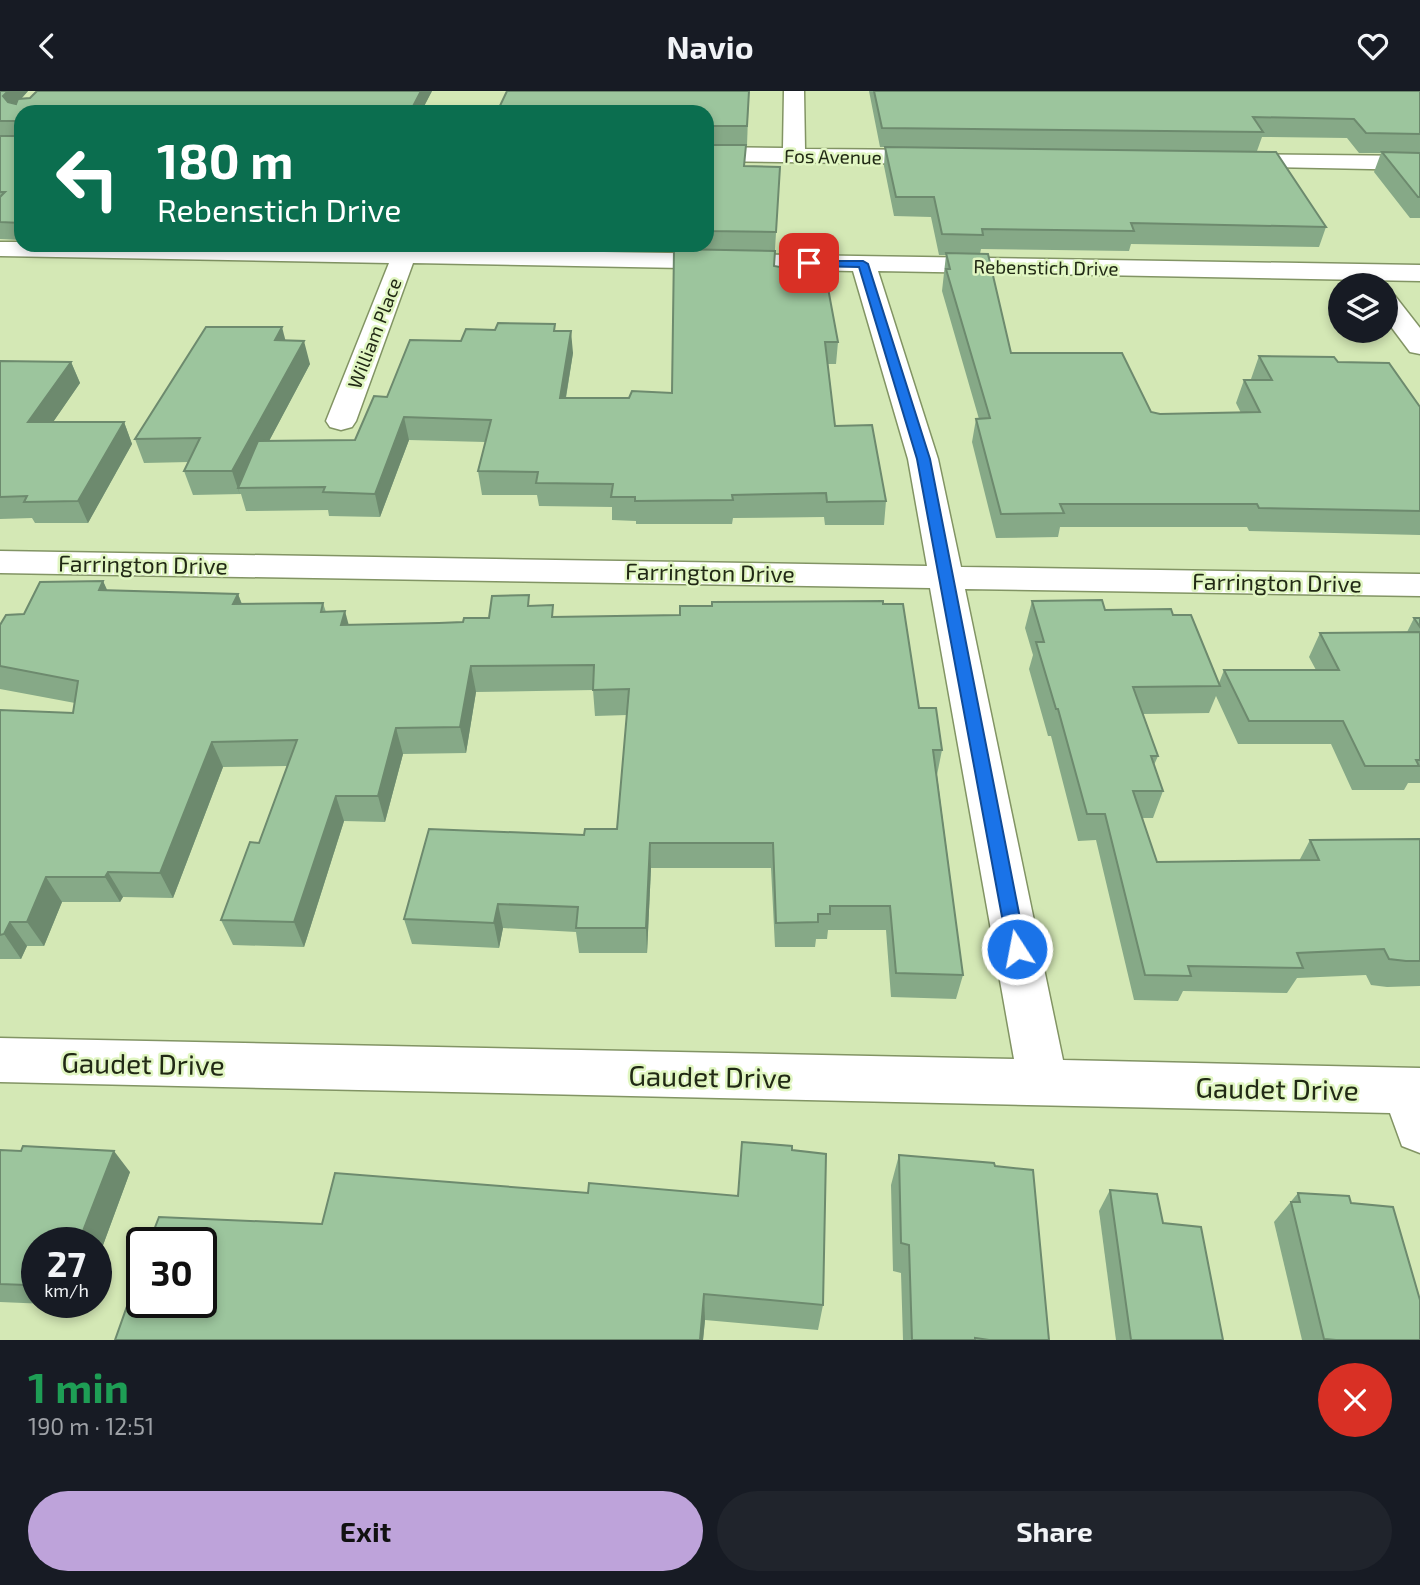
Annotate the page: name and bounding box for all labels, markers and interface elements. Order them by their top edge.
icon: back [28,27,66,65]
text: Navio [666,27,754,65]
icon: heart [1354,27,1392,65]
text: 180 m [157,130,293,189]
icon: left [42,133,133,224]
street label: Fos Avenue [784,144,882,168]
text: Rebenstich Drive [157,190,402,228]
pin [779,233,839,293]
icon: arrive [790,244,828,282]
street label: Rebenstich Drive [973,254,1119,280]
map controls [1328,273,1398,343]
button: layers [1328,273,1398,343]
street label: William Place [342,274,406,392]
street label: Farrington Drive [58,549,228,579]
street label: Farrington Drive [625,557,795,587]
street label: Farrington Drive [1192,567,1362,597]
position arrow [980,912,1054,986]
street label: Gaudet Drive [61,1045,225,1081]
street label: Gaudet Drive [628,1058,792,1094]
street label: Gaudet Drive [1195,1070,1359,1106]
speed limit sign: 30 [126,1227,217,1318]
text: 27 [47,1242,86,1284]
text: km/h [44,1279,89,1301]
text: 1 min [28,1361,129,1411]
button: close [1318,1363,1392,1437]
text: 190 m · 12:51 [28,1412,154,1440]
button: Exit [28,1491,703,1571]
button: Share [717,1491,1392,1571]

